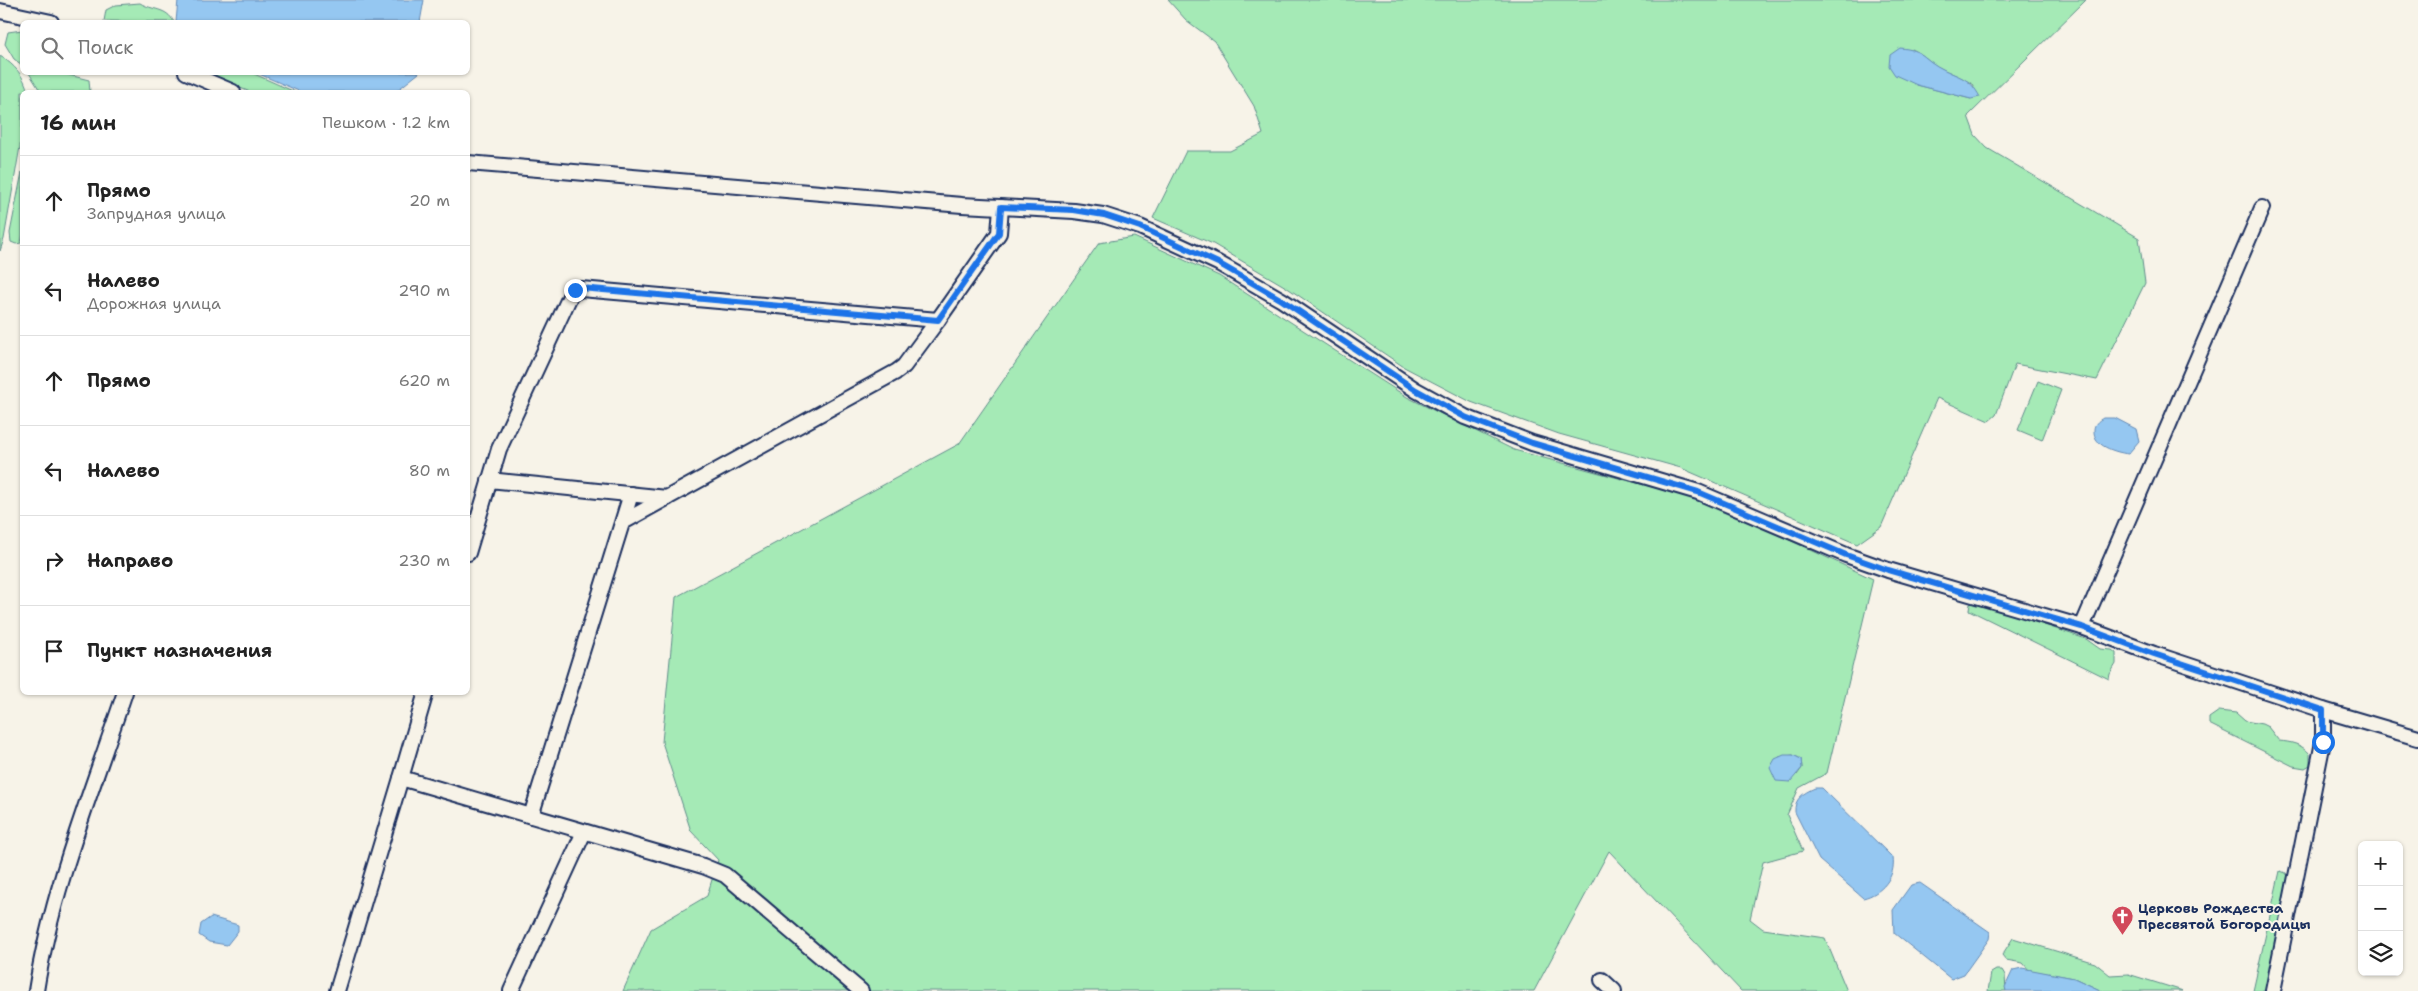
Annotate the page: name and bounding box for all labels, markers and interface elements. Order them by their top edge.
search box [20,20,470,75]
icon: search [38,34,66,62]
text: Поиск [78,35,133,60]
text: 16 мин [40,109,116,137]
text: Пешком · 1.2 km [322,112,450,133]
text: Прямо [87,178,151,203]
icon: ahead [40,187,68,215]
text: 20 m [409,190,450,211]
text: Запрудная улица [87,203,226,224]
text: Налево [87,268,160,293]
icon: left [40,277,68,305]
route end [564,279,587,302]
text: 290 m [398,280,450,301]
text: Дорожная улица [87,293,221,314]
icon: ahead [40,367,68,395]
text: Прямо [87,368,151,393]
text: 620 m [399,370,450,391]
icon: left [40,457,68,485]
text: Налево [87,458,160,483]
text: 80 m [409,460,450,481]
icon: right [40,547,68,575]
text: Направо [87,548,173,573]
text: 230 m [398,550,450,571]
icon: arrive [40,637,68,665]
text: Пункт назначения [87,638,272,663]
route start [2312,731,2335,754]
map controls [2358,841,2403,976]
button: + [2358,841,2403,886]
button: − [2358,886,2403,931]
place label: Церковь Рождества Пресвятой Богородицы [2138,899,2311,933]
church icon: Церковь Рождества Пресвятой Богородицы [2110,904,2134,935]
button: layers [2358,931,2403,976]

